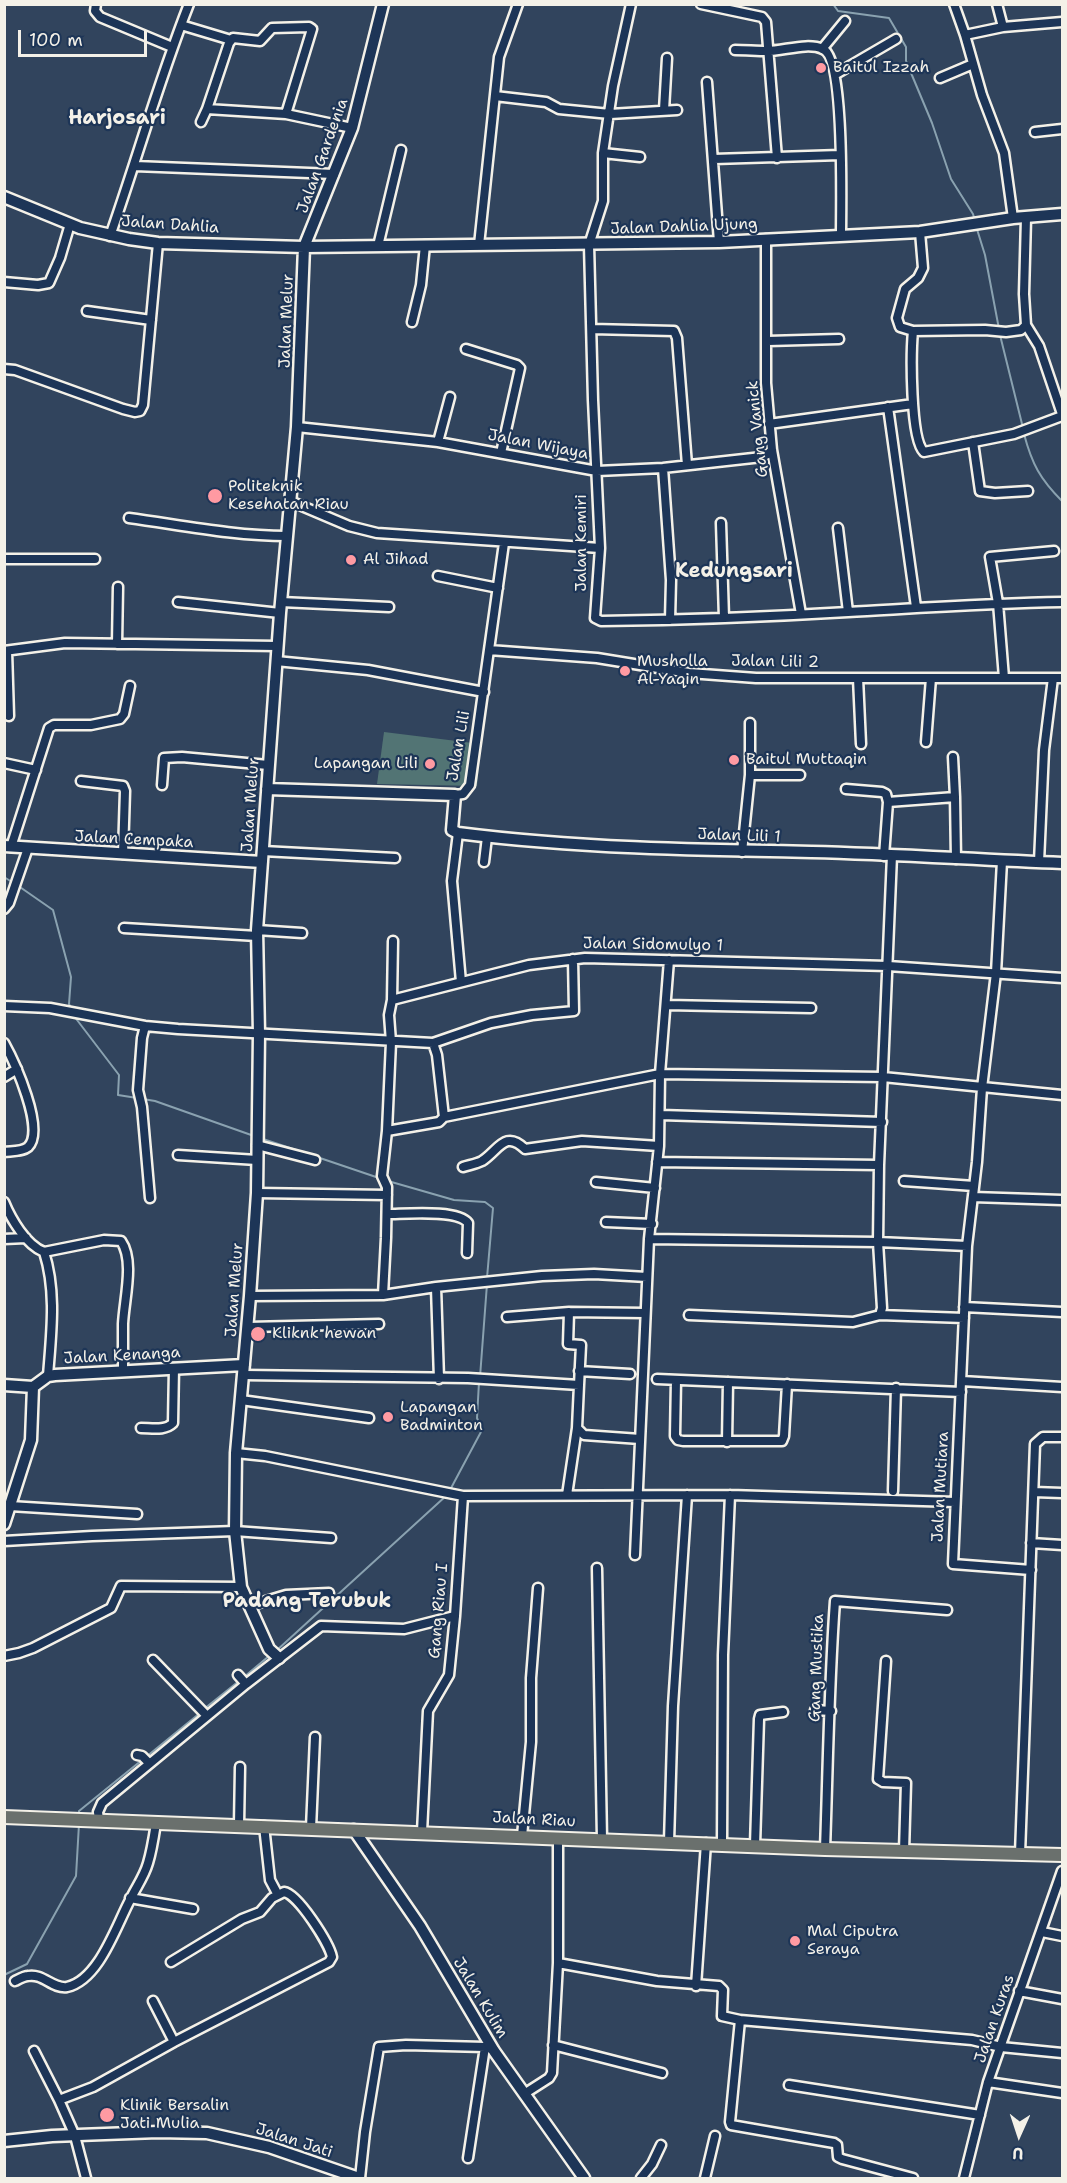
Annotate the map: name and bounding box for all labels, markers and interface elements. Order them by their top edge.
scale bar [21,18,150,56]
text: 100 m [29,28,83,52]
place label: Baitul Izzah [833,58,929,78]
marker: Baitul Izzah [814,61,828,75]
street label: Jalan Gardenia [293,96,353,216]
district label: Harjosari [68,107,166,131]
street label: Jalan Dahlia [120,212,220,238]
street label: Jalan Dahlia Ujung [610,215,758,239]
street label: Jalan Melur [276,273,298,369]
street label: Gang Vanick [743,380,773,478]
street label: Jalan Wijaya [486,426,590,464]
place label: Politeknik Kesehatan Riau [228,477,349,515]
marker: Politeknik Kesehatan Riau [206,487,224,505]
street label: Jalan Kemiri [572,494,592,592]
place label: Al Jihad [363,550,429,570]
marker: Al Jihad [344,553,358,567]
district label: Kedungsari [675,560,793,584]
place label: Musholla Al-Yaqin [637,652,708,690]
street label: Jalan Lili 2 [731,652,819,672]
marker: Musholla Al-Yaqin [618,664,632,678]
street label: Jalan Lili [443,709,475,783]
place label: Baitul Muttaqin [746,750,867,770]
marker: Baitul Muttaqin [727,753,741,767]
place label: Lapangan Lili [314,754,418,774]
street label: Jalan Melur [238,757,264,853]
marker: Lapangan Lili [423,757,437,771]
street label: Jalan Lili 1 [697,825,781,847]
street label: Jalan Cempaka [74,827,194,853]
street label: Jalan Sidomulyo 1 [583,934,723,956]
street label: Jalan Melur [222,1242,248,1338]
place label: Kliknk hewan [272,1324,376,1344]
marker: Kliknk hewan [249,1325,267,1343]
street label: Jalan Kenanga [63,1343,181,1369]
place label: Lapangan Badminton [400,1398,483,1436]
marker: Lapangan Badminton [381,1410,395,1424]
street label: Jalan Mutiara [929,1431,953,1543]
street label: Gang Riau I [425,1563,453,1659]
district label: Padang Terubuk [223,1590,391,1614]
street label: Gang Mustika [806,1613,828,1723]
street label: Jalan Riau [492,1808,576,1832]
place label: Mal Ciputra Seraya [807,1922,898,1960]
marker: Mal Ciputra Seraya [788,1934,802,1948]
street label: Jalan Kulim [448,1954,512,2042]
street label: Jalan Kuras [971,1972,1019,2066]
place label: Klinik Bersalin Jati Mulia [120,2096,229,2134]
north arrow [989,2105,1049,2165]
marker: Klinik Bersalin Jati Mulia [98,2106,116,2124]
street label: Jalan Jati [253,2120,335,2162]
text: U [1012,2143,1024,2164]

